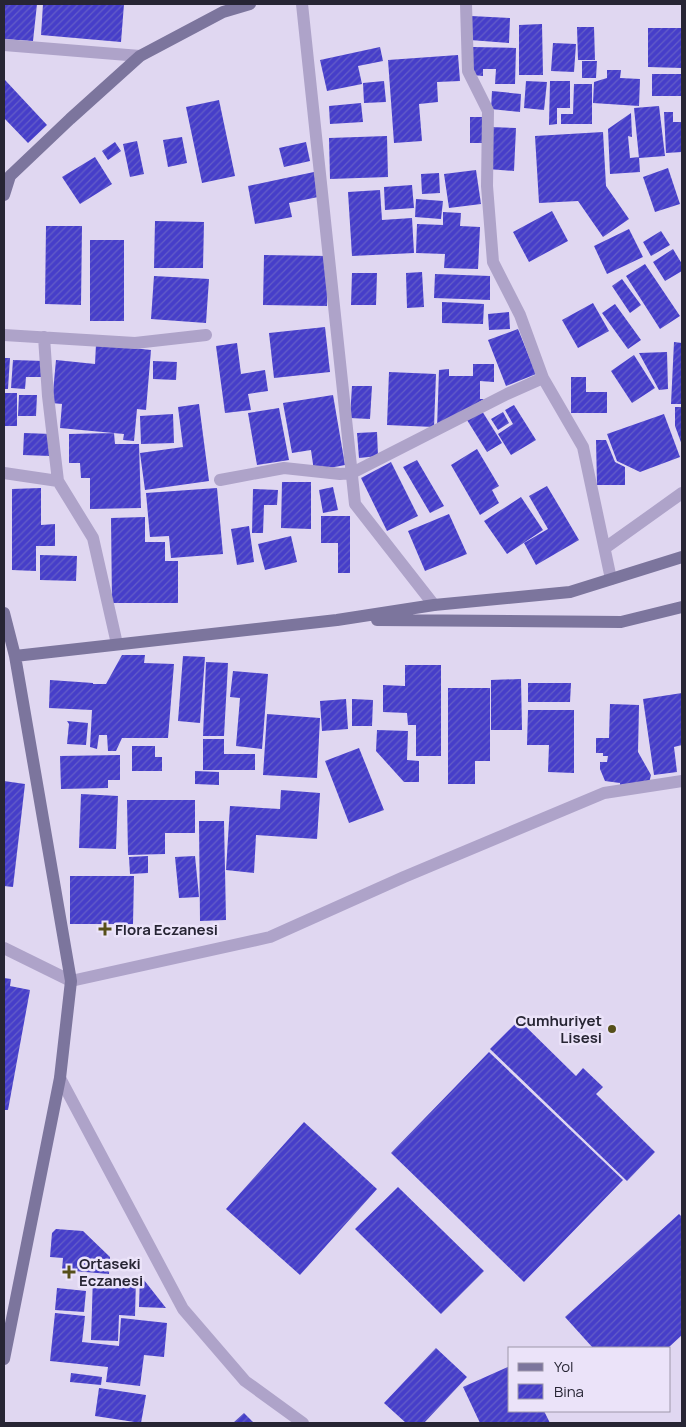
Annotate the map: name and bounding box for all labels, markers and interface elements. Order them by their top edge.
place label: Flora Eczanesi [115,919,218,940]
marker: Flora Eczanesi [99,923,111,935]
place label: Cumhuriyet Lisesi [515,1010,602,1048]
marker: Cumhuriyet Lisesi [606,1023,618,1035]
place label: Ortaseki Eczanesi [79,1253,143,1291]
marker: Ortaseki Eczanesi [63,1266,75,1278]
legend [508,1347,671,1412]
text: Yol [554,1356,574,1377]
text: Bina [554,1381,584,1402]

